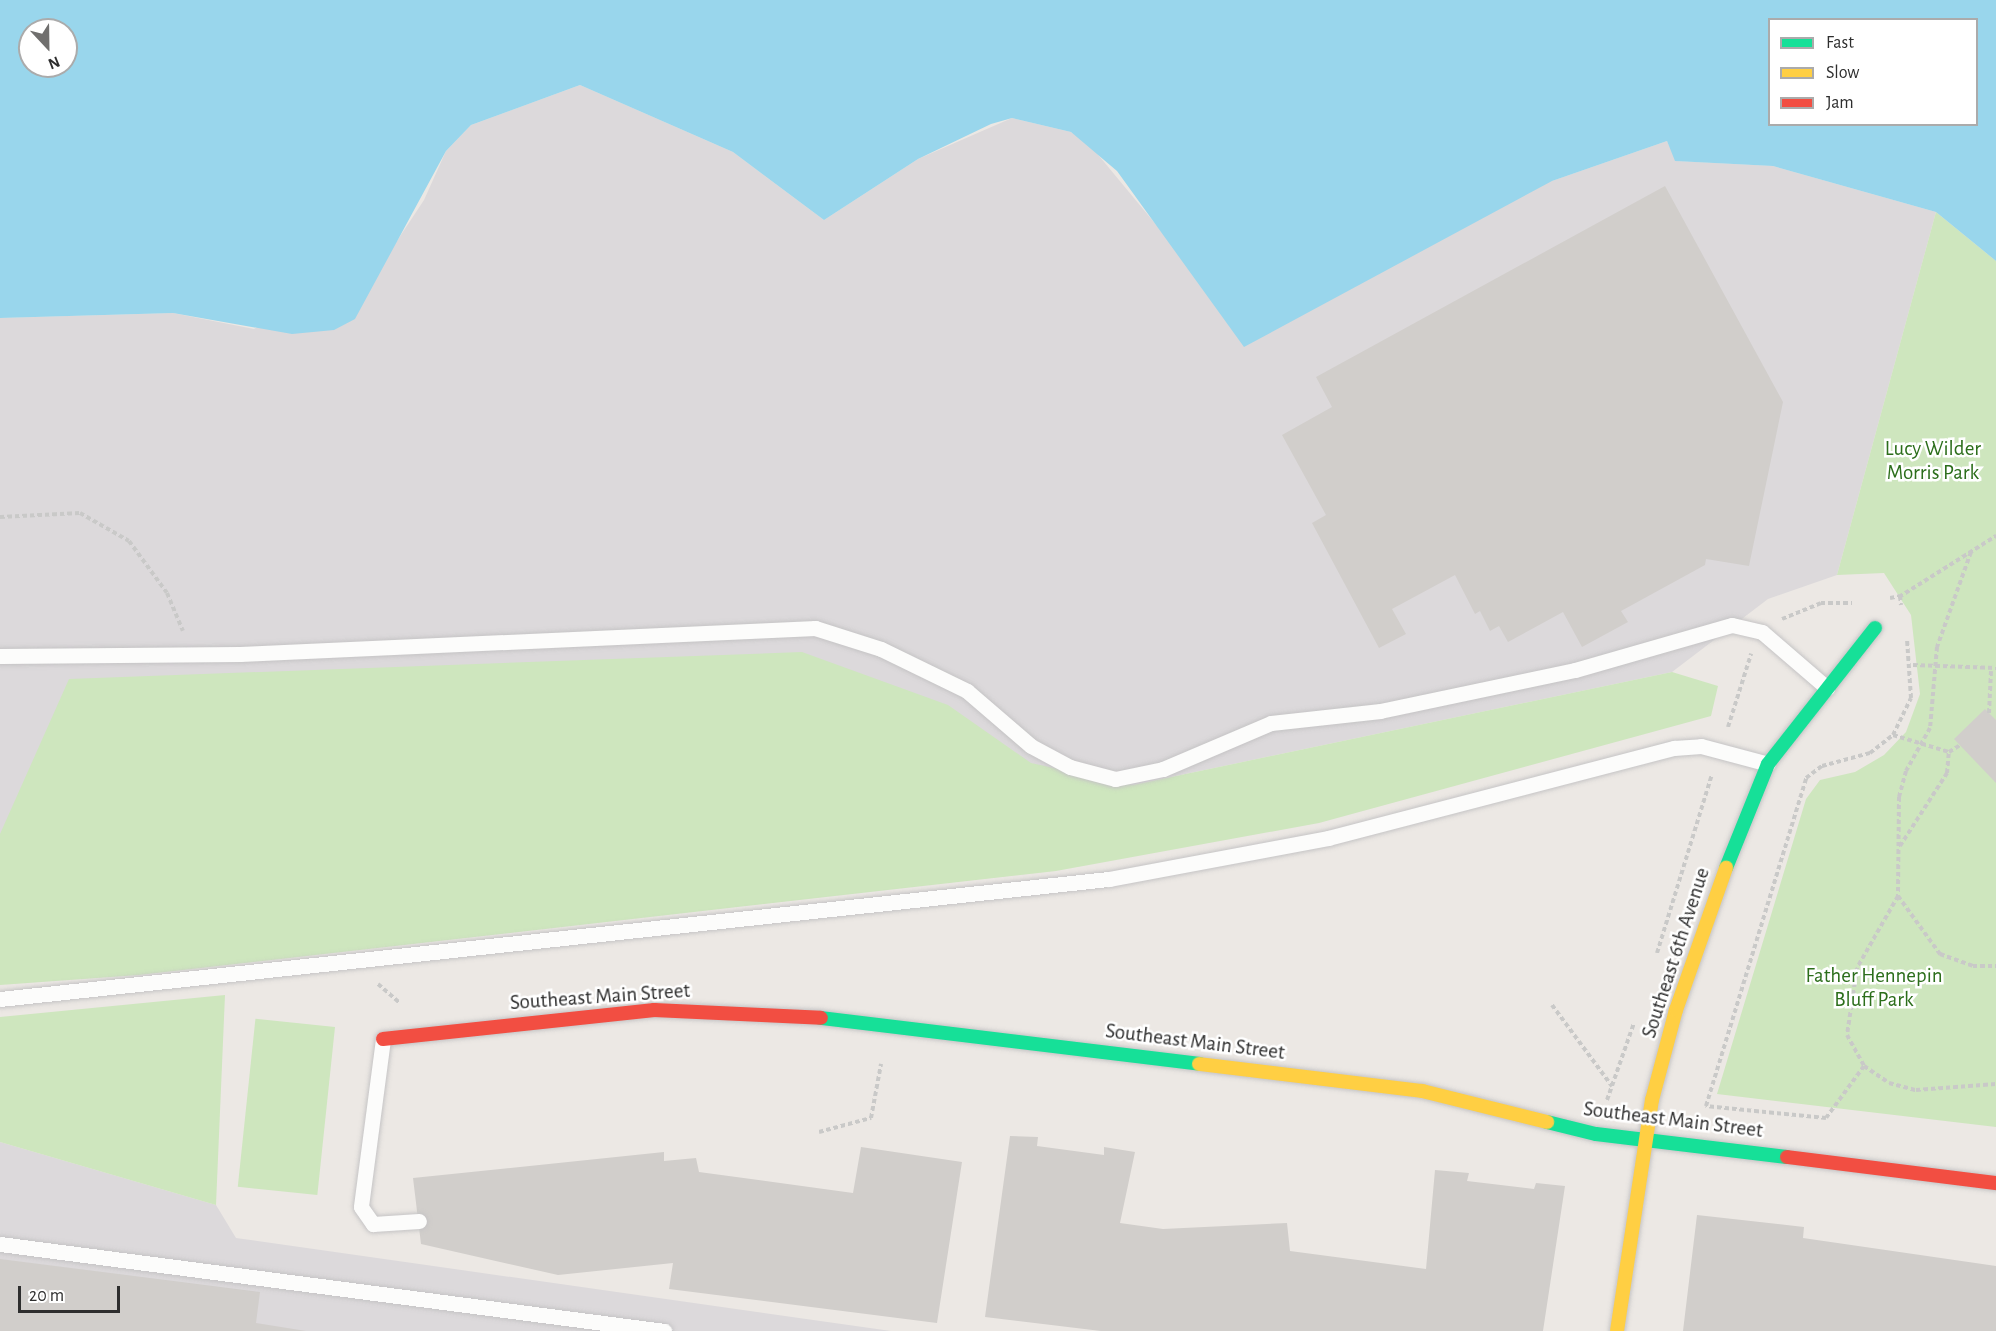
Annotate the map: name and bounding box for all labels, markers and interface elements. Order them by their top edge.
north arrow [18,18,78,78]
legend [1768,18,1978,126]
text: Fast [1826,34,1854,52]
text: N [46,53,62,72]
text: Slow [1826,64,1859,82]
text: Jam [1826,94,1854,112]
park label: Lucy Wilder Morris Park [1885,436,1981,486]
street label: Southeast 6th Avenue [1637,865,1715,1041]
park label: Father Hennepin Bluff Park [1805,963,1943,1013]
street label: Southeast Main Street [509,978,691,1016]
street label: Southeast Main Street [1104,1019,1286,1065]
street label: Southeast Main Street [1582,1097,1764,1143]
scale bar [21,1274,123,1312]
text: 20 m [29,1287,64,1305]

